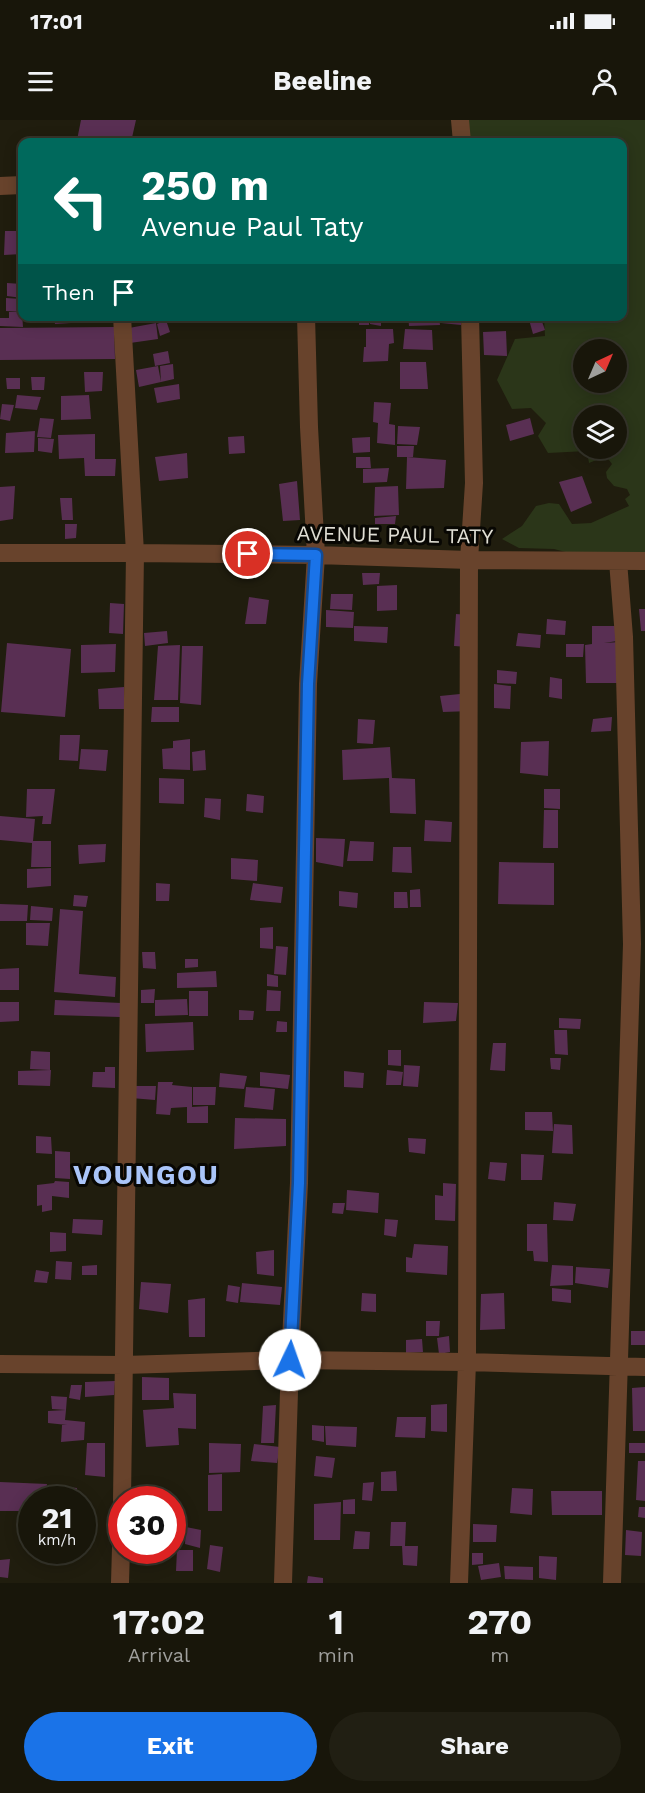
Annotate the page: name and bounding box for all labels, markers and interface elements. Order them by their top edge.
text: 17:01 [30,9,83,34]
icon: menu [24,65,57,98]
text: Beeline [273,65,372,97]
icon: person [588,65,621,98]
text: 250 m [141,161,269,210]
icon: left [42,162,120,240]
text: Avenue Paul Taty [141,211,363,243]
icon: arrive [107,276,140,309]
text: Then [42,280,95,305]
north arrow [573,339,627,393]
map controls [573,339,627,459]
button: layers [573,405,627,459]
street label: AVENUE PAUL TATY [297,520,493,549]
pin [222,528,273,579]
icon: arrive [231,537,264,570]
district label: VOUNGOU [73,1159,219,1191]
position arrow [258,1328,322,1392]
speed limit sign: 30 [108,1486,186,1564]
text: 21 [42,1500,72,1535]
text: km/h [38,1531,76,1549]
text: 17:02 [113,1601,205,1643]
text: 1 [328,1601,344,1643]
text: 270 [467,1601,532,1643]
text: Arrival [128,1643,190,1667]
text: min [318,1643,355,1667]
text: m [490,1643,509,1667]
button: Exit [24,1712,317,1781]
button: Share [329,1712,621,1781]

